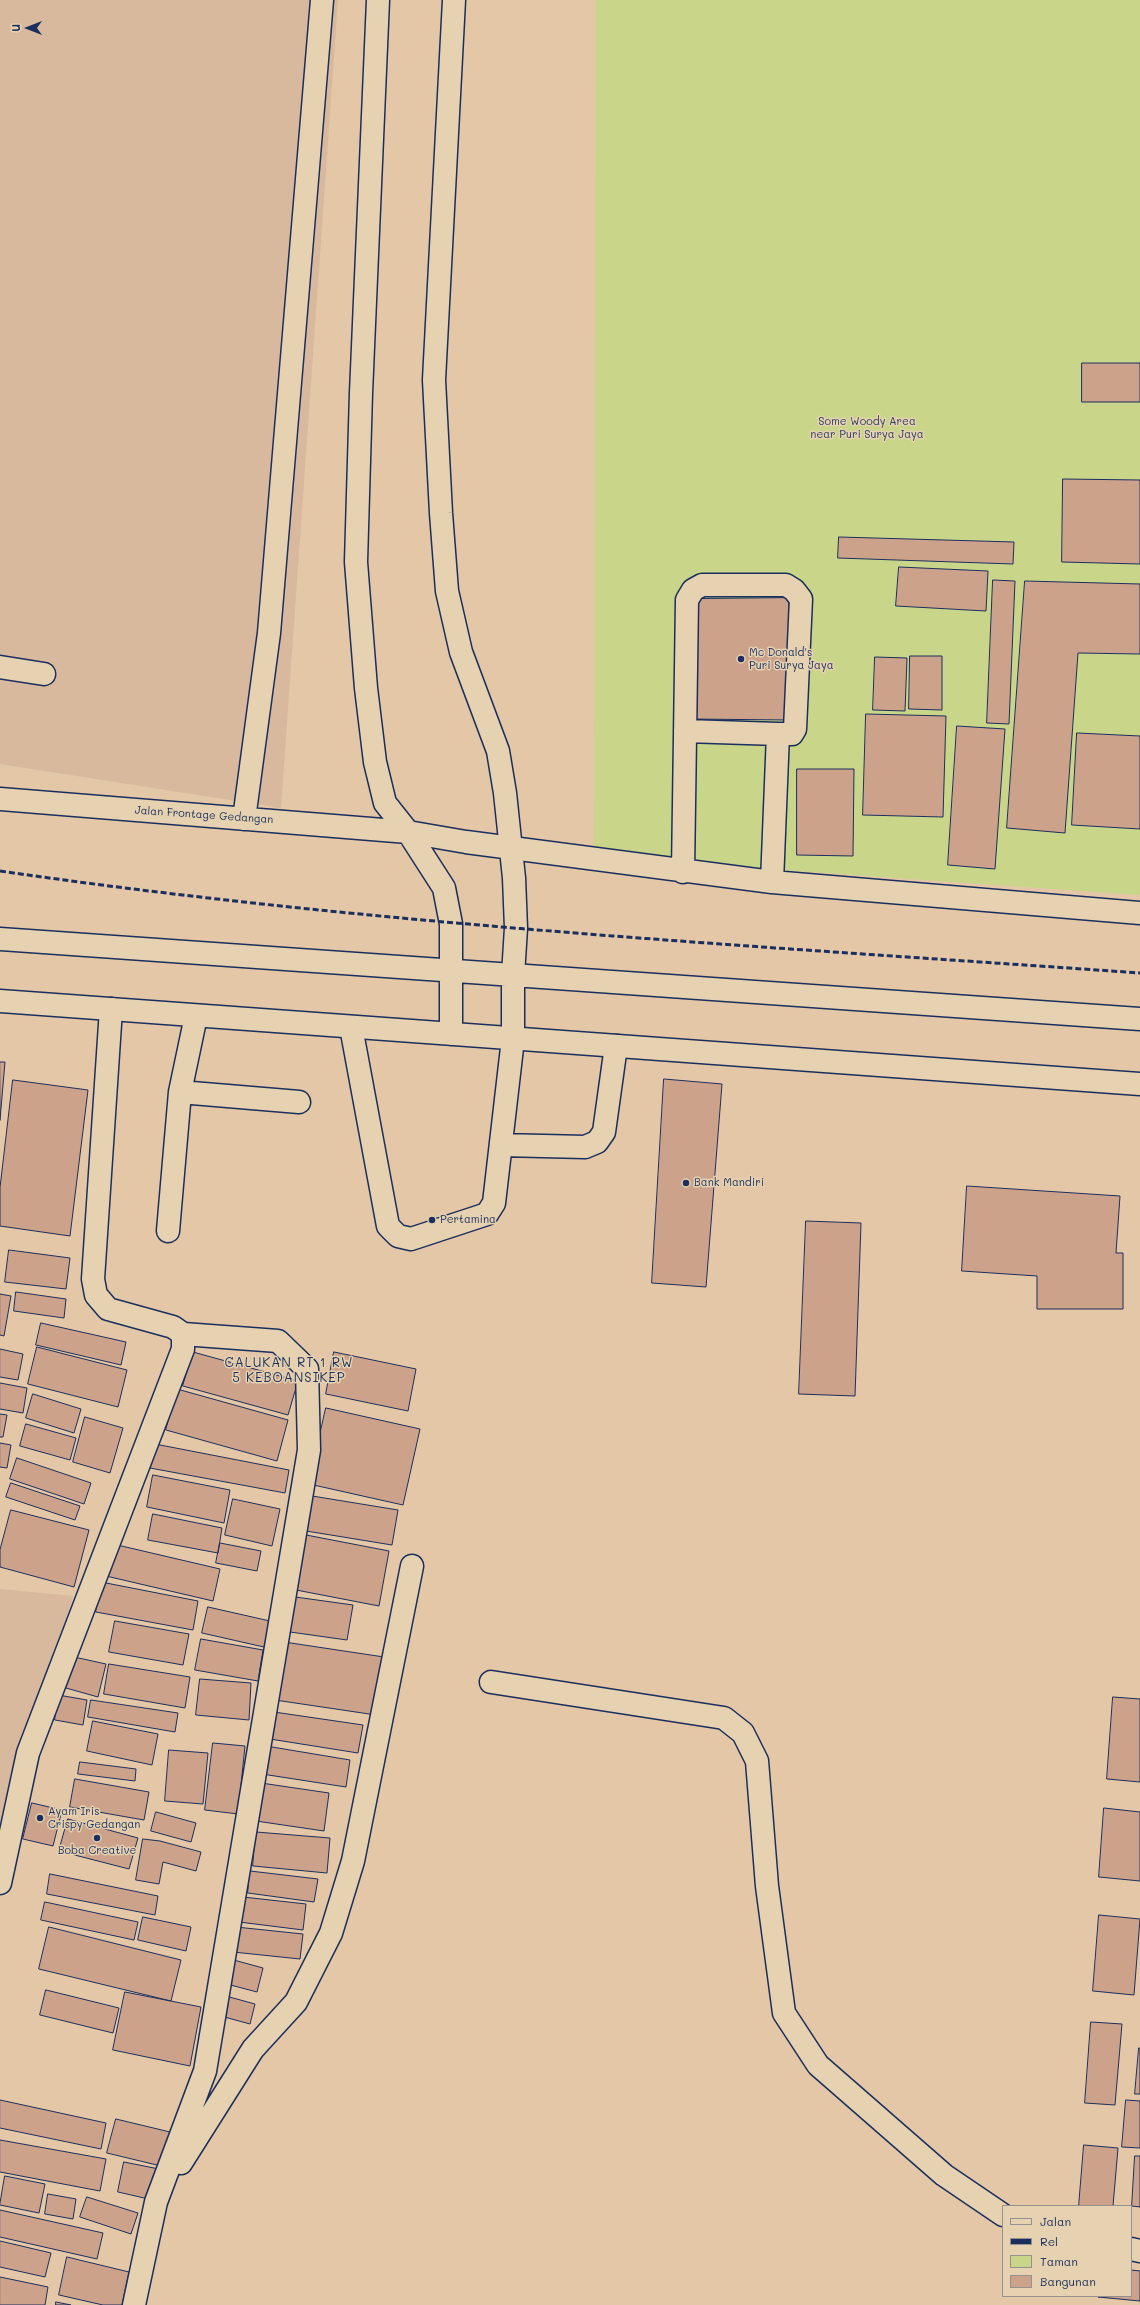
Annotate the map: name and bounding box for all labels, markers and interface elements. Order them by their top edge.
north arrow [8,8,48,48]
text: U [8,24,23,32]
park label: Some Woody Area near Puri Surya Jaya [810,415,924,441]
place label: Mc Donald's Puri Surya Jaya [749,646,833,672]
marker: Mc Donald's Puri Surya Jaya [736,654,746,664]
street label: Jalan Frontage Gedangan [134,804,274,826]
place label: Bank Mandiri [694,1176,764,1190]
marker: Bank Mandiri [681,1178,691,1188]
place label: Pertamina [440,1213,496,1227]
marker: Pertamina [427,1215,437,1225]
district label: CALUKAN RT 1 RW 5 KEBOANSIKEP [225,1355,353,1386]
place label: Ayam Iris Crispy Gedangan [48,1805,140,1831]
marker: Ayam Iris Crispy Gedangan [35,1813,45,1823]
marker: Boba Creative [92,1833,102,1843]
place label: Boba Creative [58,1844,136,1858]
legend [1002,2205,1132,2297]
text: Jalan [1040,2213,1071,2229]
text: Rel [1040,2233,1058,2249]
text: Taman [1040,2253,1078,2269]
text: Bangunan [1040,2273,1096,2289]

